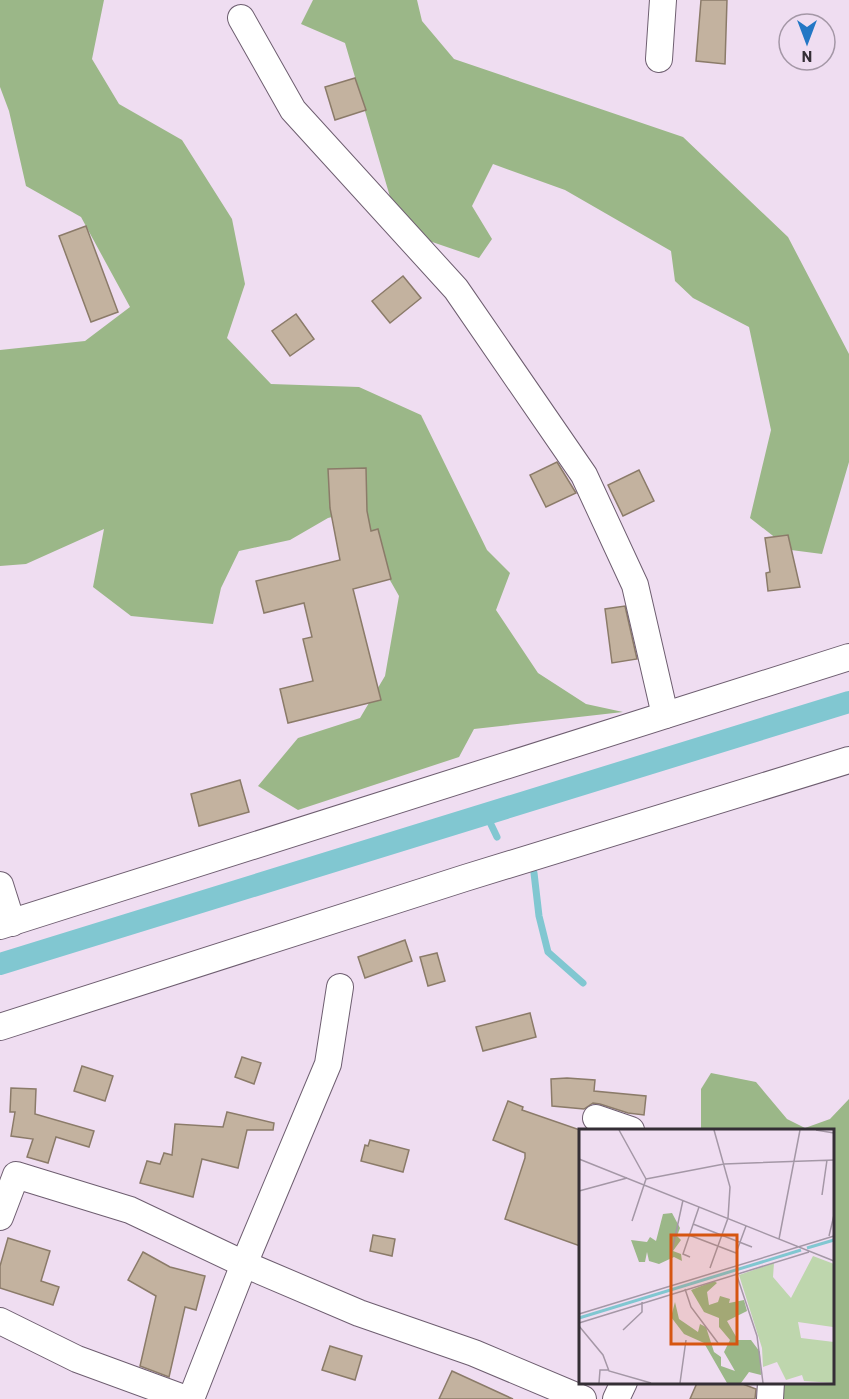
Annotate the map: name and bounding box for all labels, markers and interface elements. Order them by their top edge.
north arrow [777,12,837,72]
text: N [802,48,812,67]
inset map [579,1129,834,1384]

